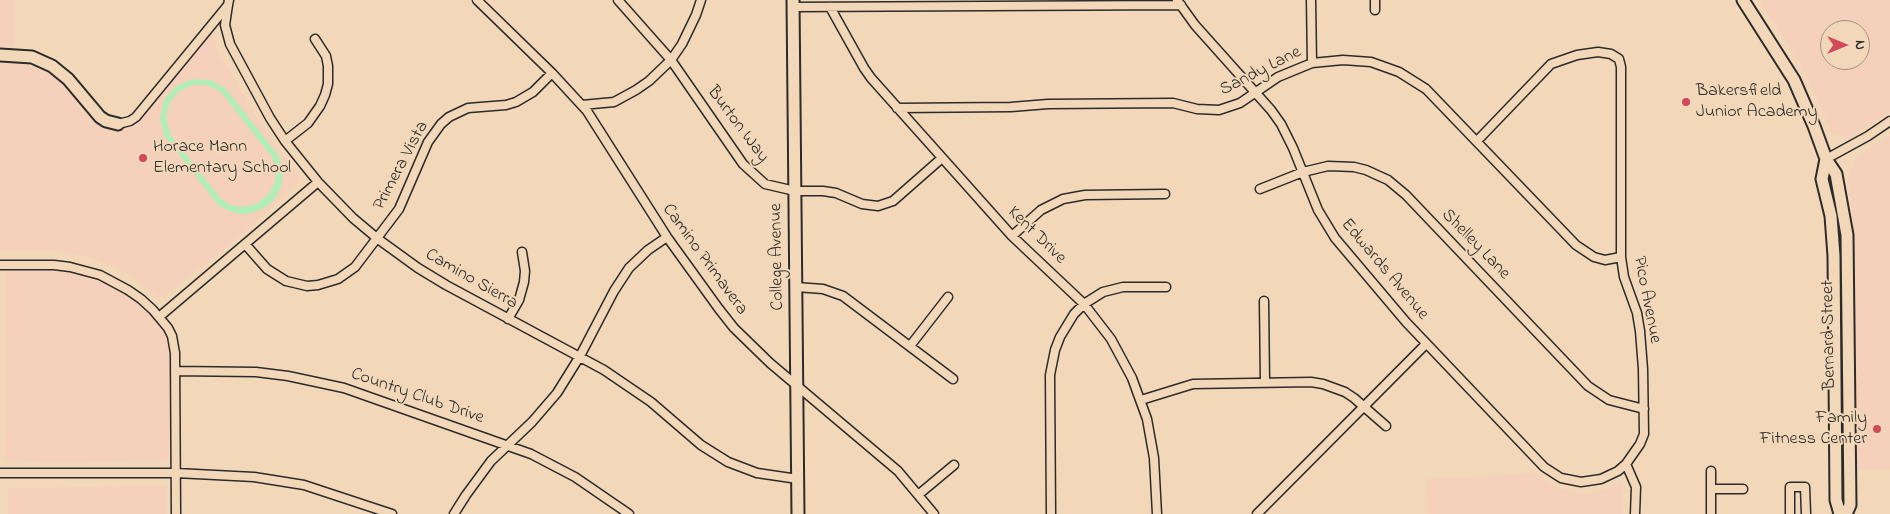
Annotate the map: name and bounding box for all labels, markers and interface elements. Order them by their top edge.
north arrow [1820,20,1870,70]
text: N [1849,40,1870,50]
street label: Sandy Lane [1217,42,1305,102]
place label: Bakersfield Junior Academy [1696,81,1818,124]
street label: Burton Way [701,82,773,168]
marker: Bakersfield Junior Academy [1680,96,1692,108]
street label: Primera Vista [370,118,434,214]
place label: Horace Mann Elementary School [153,137,291,180]
marker: Horace Mann Elementary School [137,152,149,164]
street label: Camino Primavera [656,200,752,320]
street label: College Avenue [766,203,790,311]
street label: Kent Drive [1002,203,1070,269]
street label: Shelley Lane [1436,205,1514,285]
street label: Edwards Avenue [1335,215,1433,325]
street label: Camino Sierra [421,245,521,315]
street label: Pico Avenue [1627,255,1665,345]
street label: Bernard Street [1818,280,1842,390]
street label: Country Club Drive [348,364,486,430]
place label: Family Fitness Center [1760,408,1867,450]
marker: Family Fitness Center [1871,423,1883,435]

